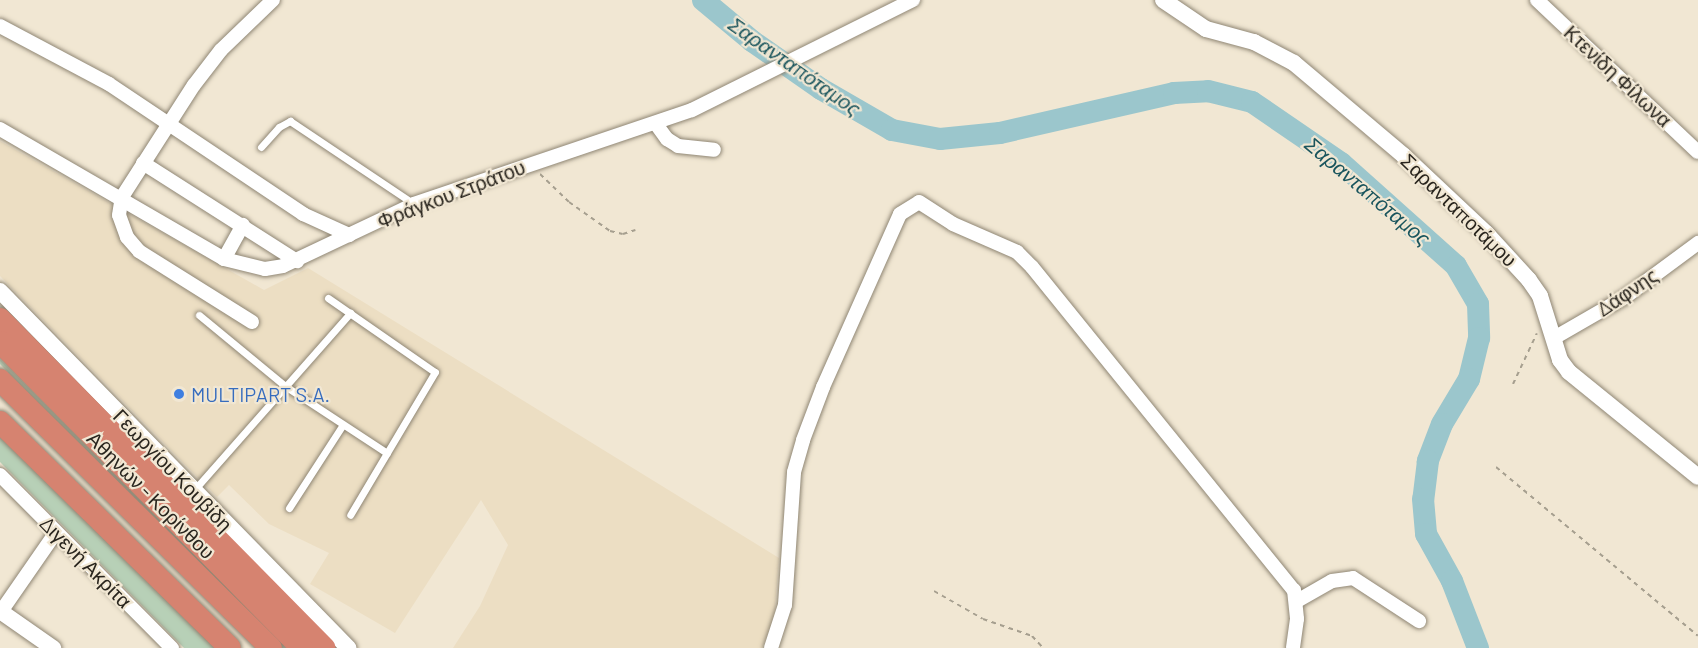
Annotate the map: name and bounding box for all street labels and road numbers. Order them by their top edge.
street label: Κτενίδη Φίλωνα [1559,20,1677,132]
street label: Σαρανταποτάμου [1396,149,1522,271]
street label: Φράγκου Στράτου [374,155,528,233]
street label: Δάφνης [1592,263,1662,321]
street label: Γεωργίου Κουβίδη [109,404,237,536]
street label: Αθηνών - Κορίνθου [82,426,220,564]
street label: Διγενή Ακρίτα [35,511,137,613]

